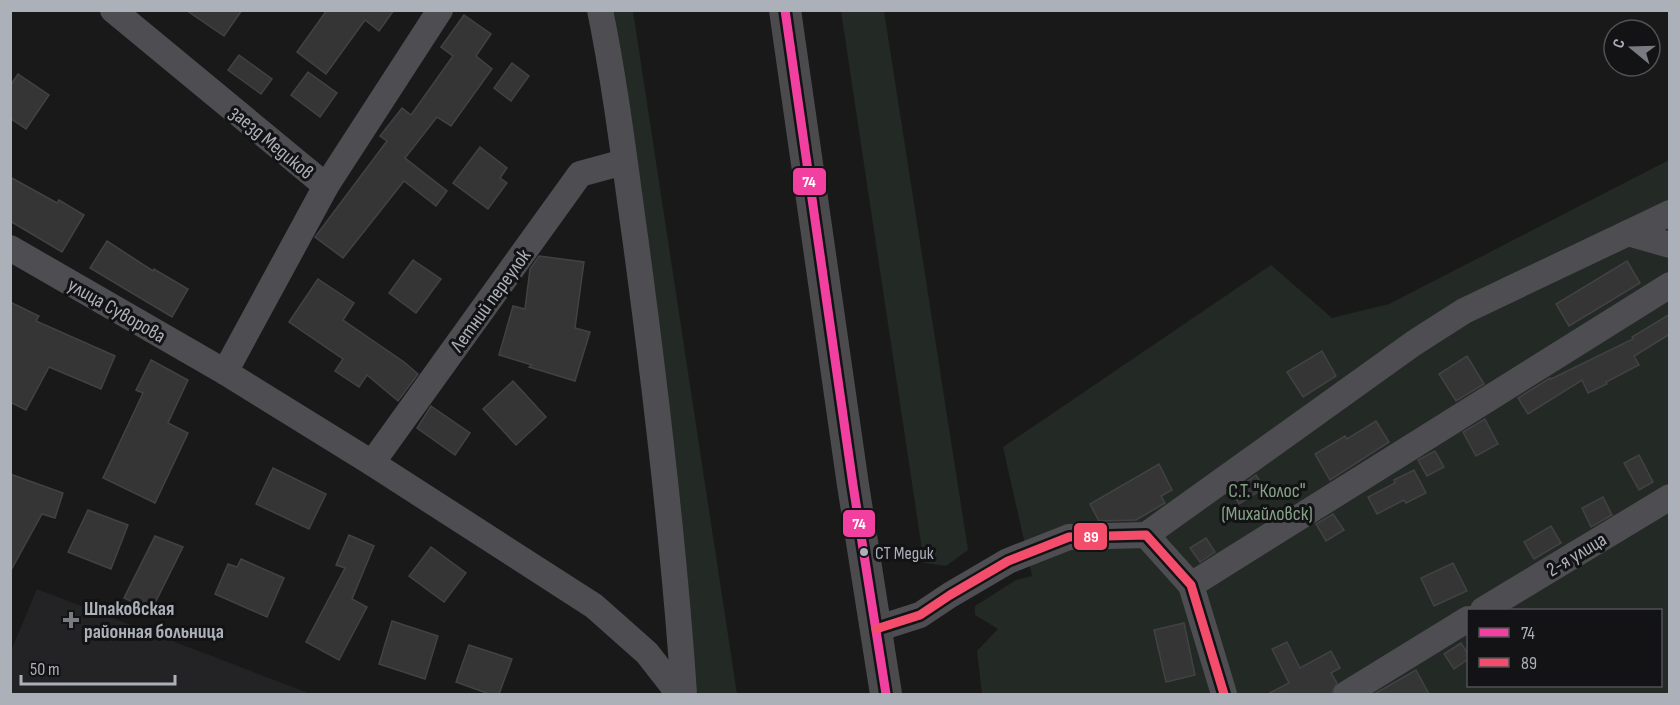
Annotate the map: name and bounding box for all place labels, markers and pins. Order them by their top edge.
place label: СТ Медик [875,543,934,564]
marker: СТ Медик [858,546,870,558]
place label: Шпаковская районная больница [84,597,224,644]
marker: Шпаковская районная больница [62,611,80,629]

